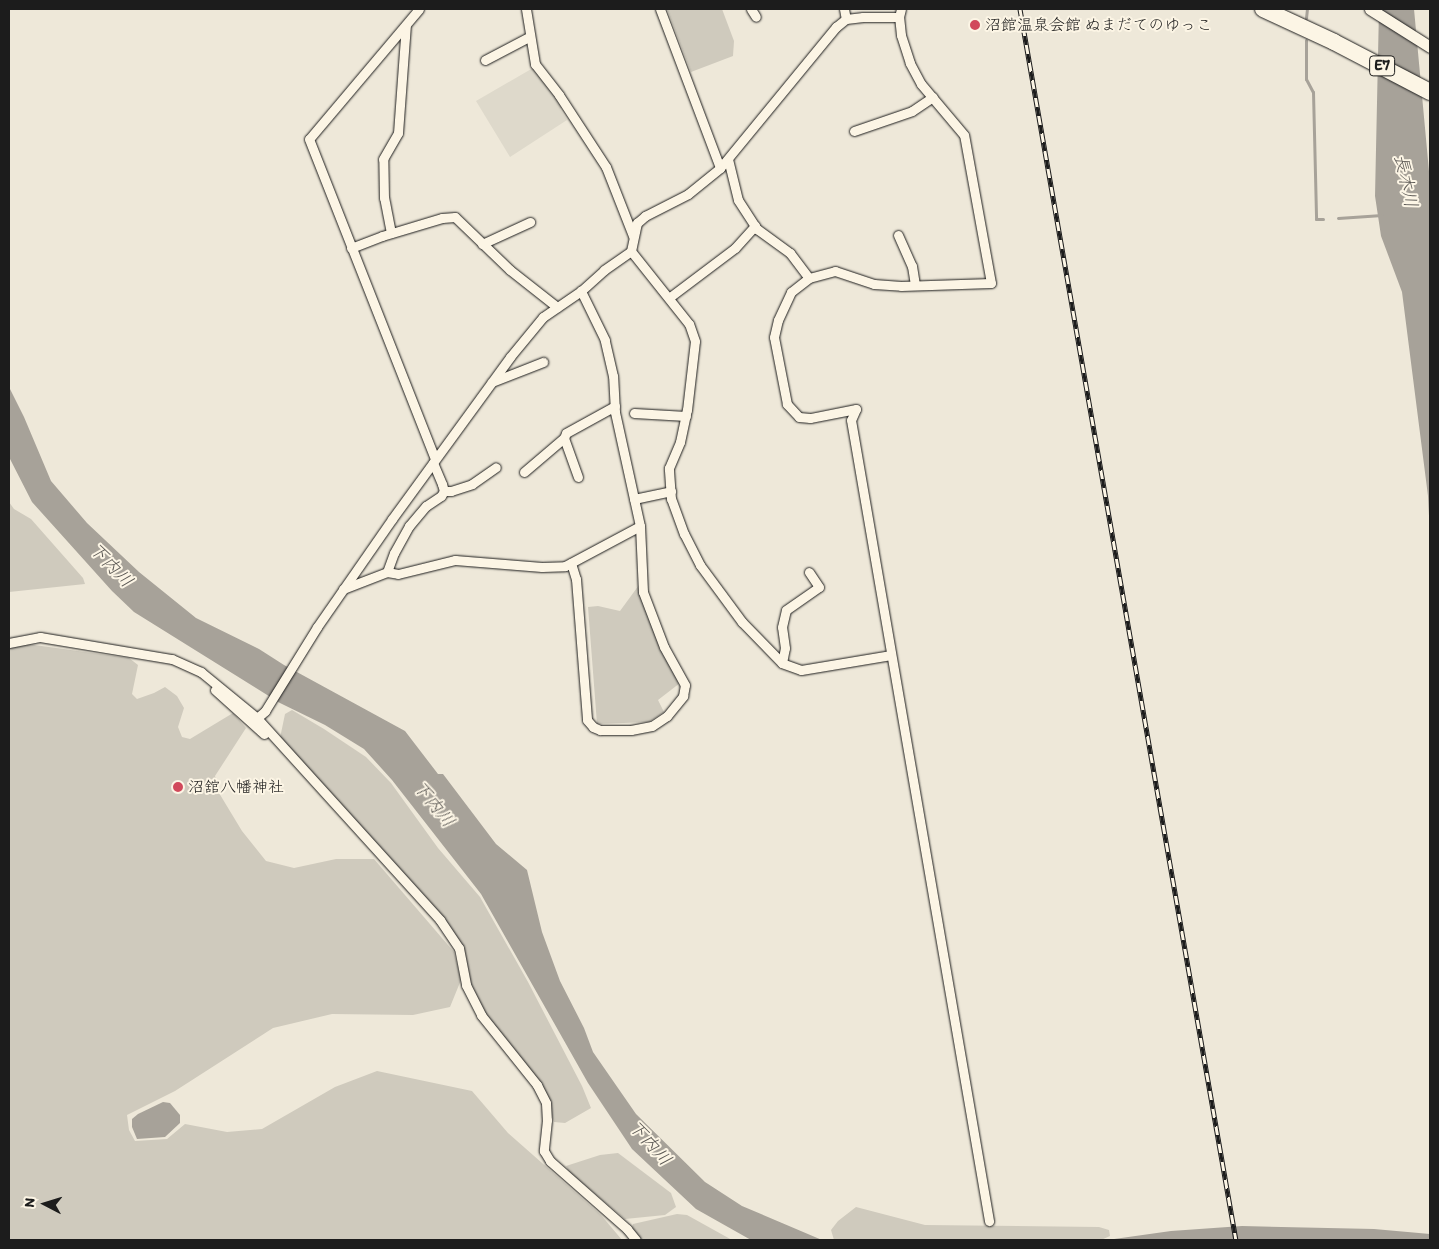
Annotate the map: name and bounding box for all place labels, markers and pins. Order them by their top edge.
place label: 沼館温泉会館 ぬまだてのゆっこ [985,15,1213,35]
marker: 沼館温泉会館 ぬまだてのゆっこ [969,19,981,31]
place label: 沼舘八幡神社 [188,777,284,797]
marker: 沼舘八幡神社 [172,781,184,793]

